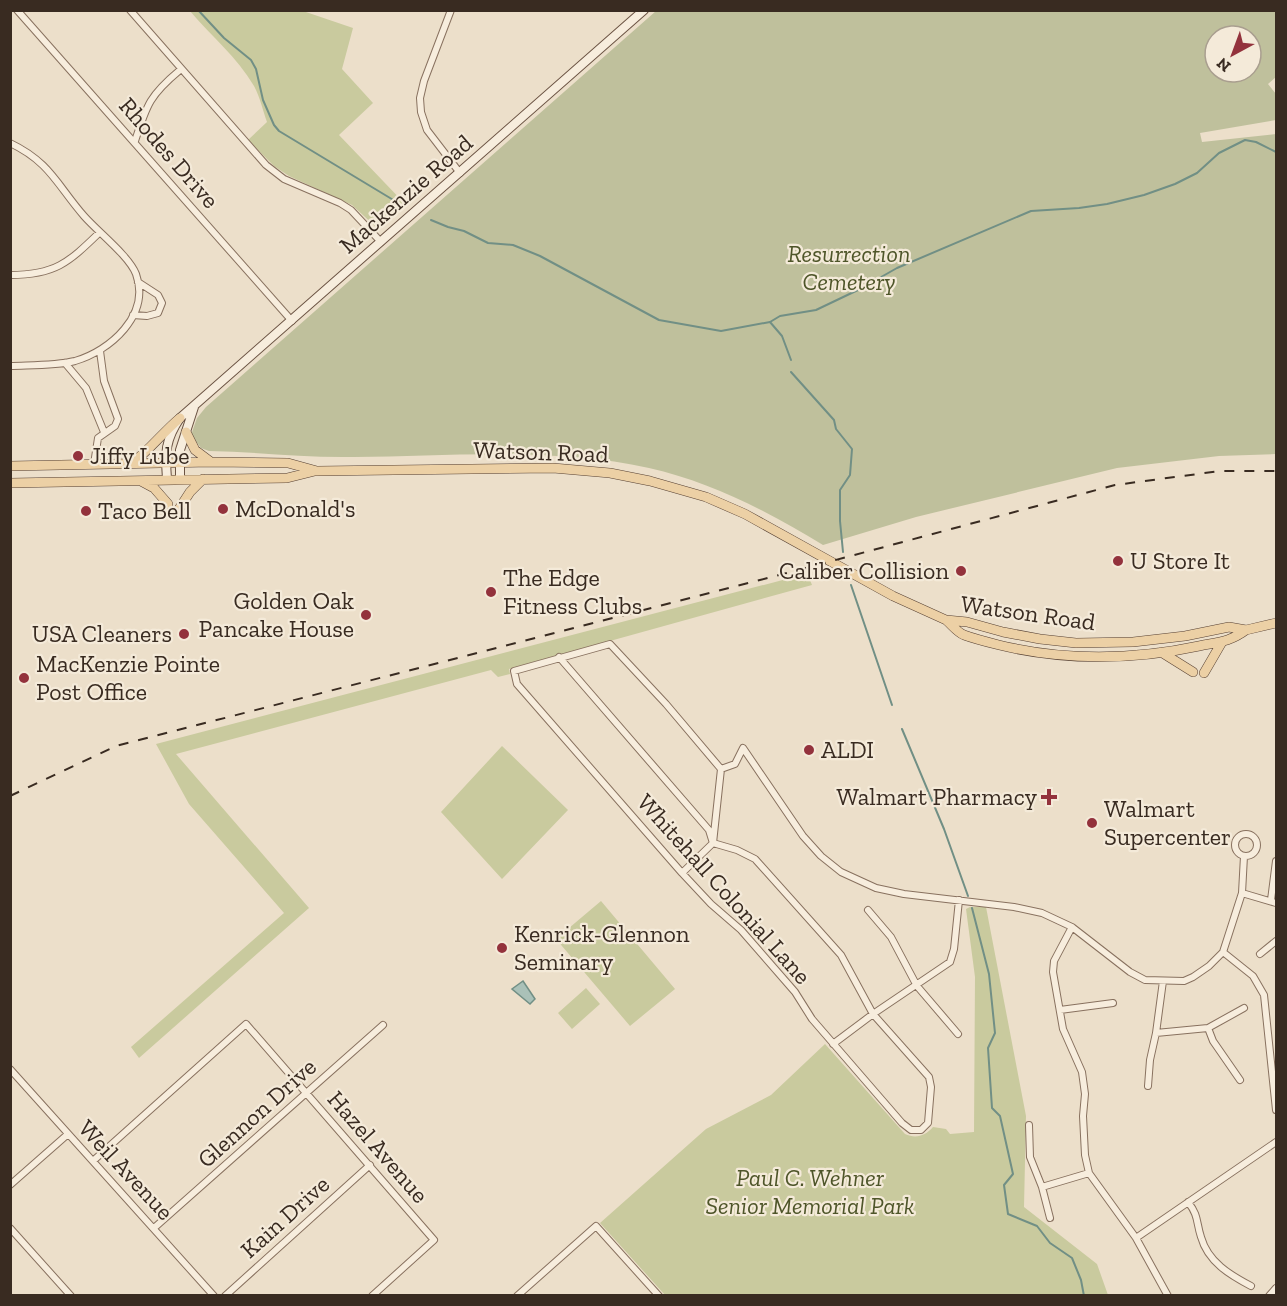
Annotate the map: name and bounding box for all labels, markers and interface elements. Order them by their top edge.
north arrow [1203,24,1263,84]
text: N [1213,54,1234,76]
street label: Rhodes Drive [113,91,225,214]
street label: Mackenzie Road [333,128,478,259]
park label: Resurrection Cemetery [788,239,910,296]
street label: Watson Road [473,435,609,468]
place label: Jiffy Lube [90,441,190,470]
marker: Jiffy Lube [71,449,85,463]
place label: McDonald's [235,494,355,523]
place label: Taco Bell [98,496,191,525]
marker: McDonald's [216,502,230,516]
marker: Taco Bell [79,504,93,518]
place label: U Store It [1130,546,1230,575]
marker: U Store It [1111,554,1125,568]
place label: Caliber Collision [779,556,949,585]
place label: The Edge Fitness Clubs [503,563,642,620]
marker: Caliber Collision [954,564,968,578]
marker: The Edge Fitness Clubs [484,585,498,599]
place label: Golden Oak Pancake House [198,586,355,643]
street label: Watson Road [959,589,1097,636]
marker: Golden Oak Pancake House [359,608,373,622]
place label: USA Cleaners [32,619,172,648]
marker: USA Cleaners [177,627,191,641]
place label: MacKenzie Pointe Post Office [36,649,220,706]
marker: MacKenzie Pointe Post Office [17,671,31,685]
place label: ALDI [821,735,874,764]
marker: ALDI [802,743,816,757]
place label: Walmart Pharmacy [836,782,1038,811]
street label: Whitehall Colonial Lane [631,788,817,990]
marker: Walmart Pharmacy [1042,790,1056,804]
place label: Walmart Supercenter [1104,794,1231,851]
marker: Walmart Supercenter [1085,816,1099,830]
place label: Kenrick-Glennon Seminary [514,919,690,976]
marker: Kenrick-Glennon Seminary [495,941,509,955]
street label: Glennon Drive [191,1052,322,1174]
street label: Hazel Avenue [322,1085,435,1209]
street label: Weil Avenue [73,1114,180,1226]
park label: Paul C. Wehner Senior Memorial Park [705,1163,915,1220]
street label: Kain Drive [234,1169,335,1264]

